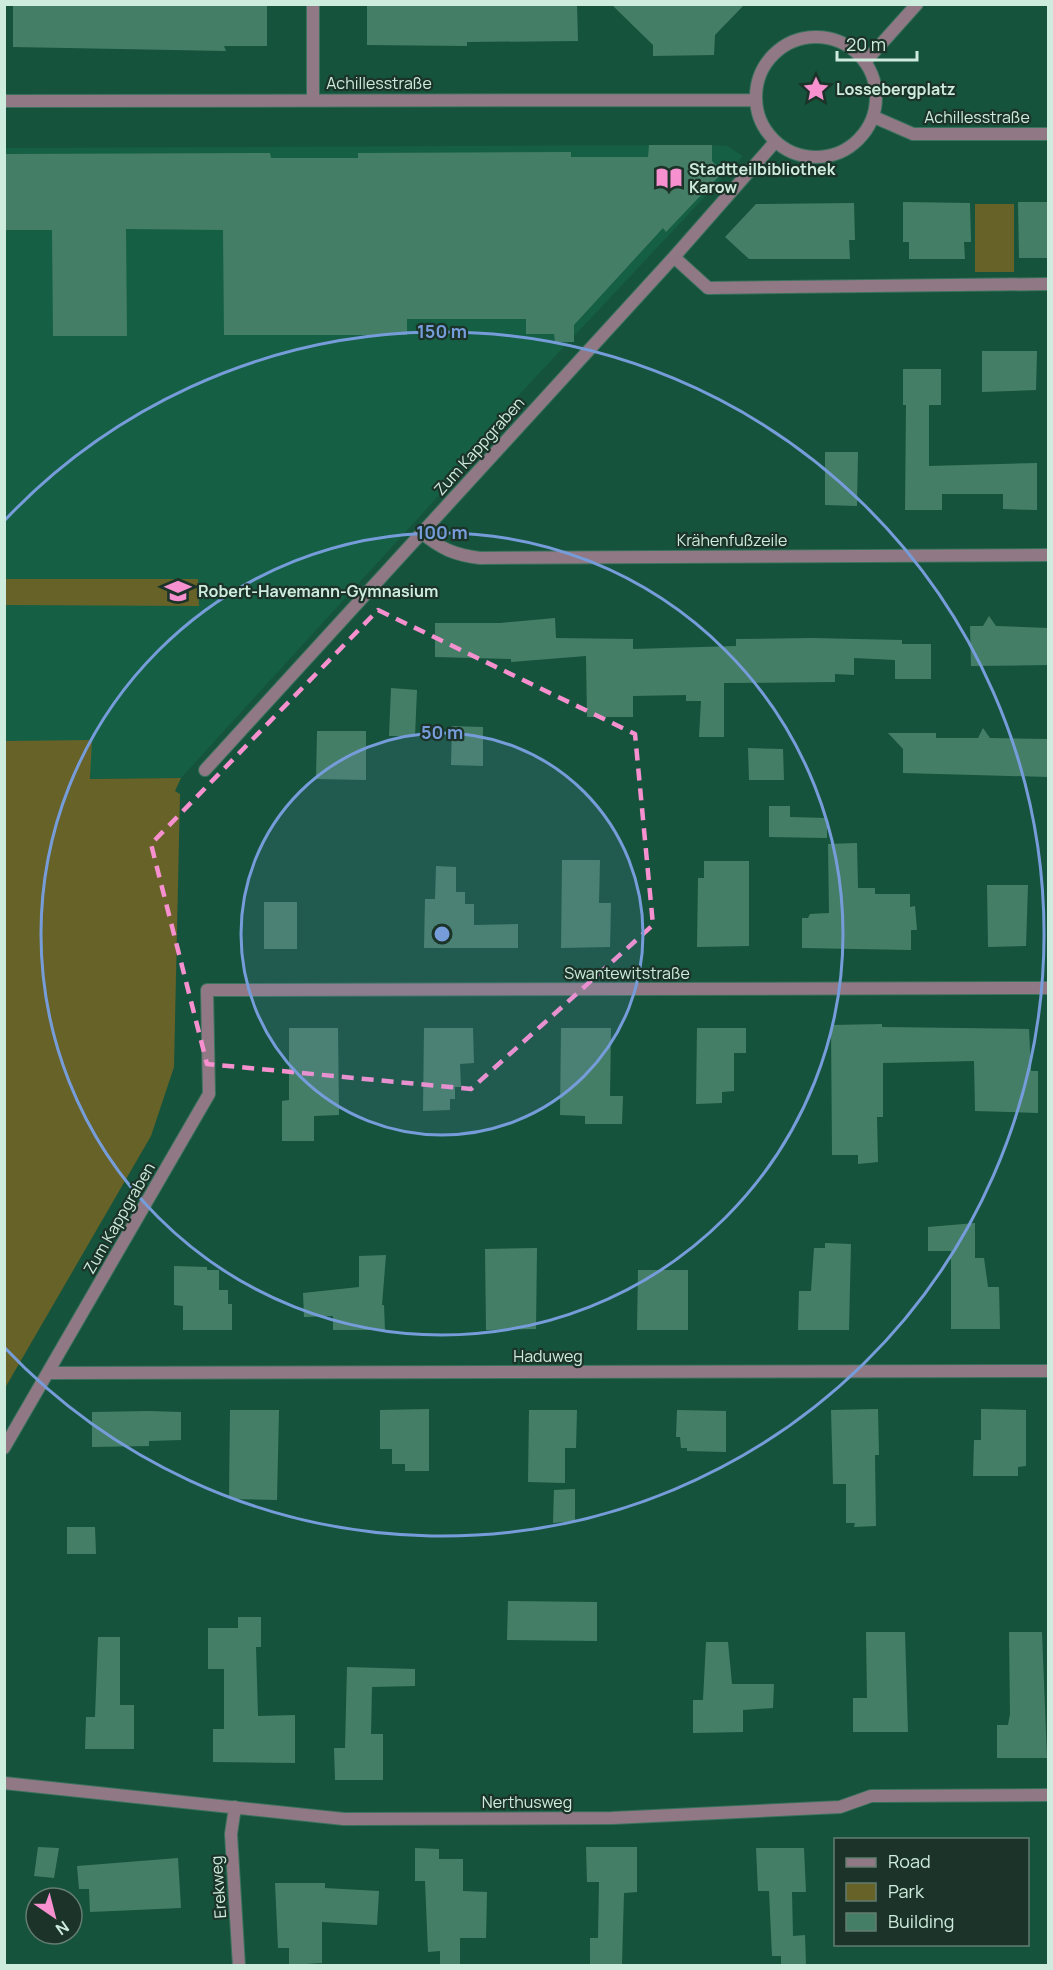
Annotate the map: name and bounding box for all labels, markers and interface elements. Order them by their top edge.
scale bar [837,24,916,62]
text: 20 m [846,32,886,56]
street label: Achillesstraße [326,72,432,94]
place icon: Lossebergplatz [801,74,831,104]
place label: Lossebergplatz [836,78,956,100]
street label: Achillesstraße [924,106,1030,128]
place label: Stadtteilbibliothek Karow [689,158,836,198]
library icon: Stadtteilbibliothek Karow [654,163,684,193]
text: 150 m [417,319,467,343]
street label: Zum Kappgraben [429,392,529,500]
text: 100 m [416,520,468,544]
street label: Krähenfußzeile [677,529,787,551]
school or university icon: Robert-Havemann-Gymnasium [163,576,193,606]
place label: Robert-Havemann-Gymnasium [198,580,438,602]
text: 50 m [421,720,463,744]
centre of rings [432,924,452,944]
street label: Swantewitstraße [564,962,690,984]
street label: Zum Kappgraben [78,1158,160,1278]
street label: Haduweg [513,1345,583,1367]
street label: Nerthusweg [482,1791,572,1813]
legend [834,1838,1029,1946]
text: Road [888,1849,931,1873]
street label: Erekweg [205,1855,231,1919]
text: Park [888,1879,925,1903]
north arrow [24,1886,84,1946]
text: Building [888,1909,954,1933]
text: N [52,1916,74,1941]

